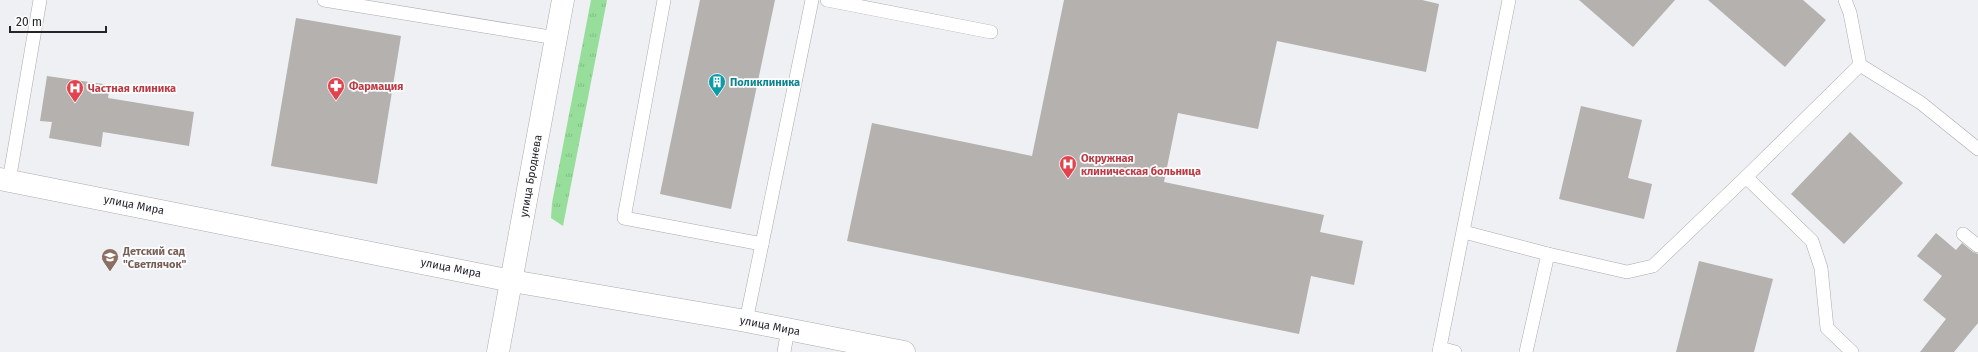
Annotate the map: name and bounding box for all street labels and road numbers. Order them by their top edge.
street label: улица Броднева [517,134,545,218]
street label: улица Мира [103,193,165,217]
street label: улица Мира [420,256,482,280]
street label: улица Мира [739,314,801,338]

